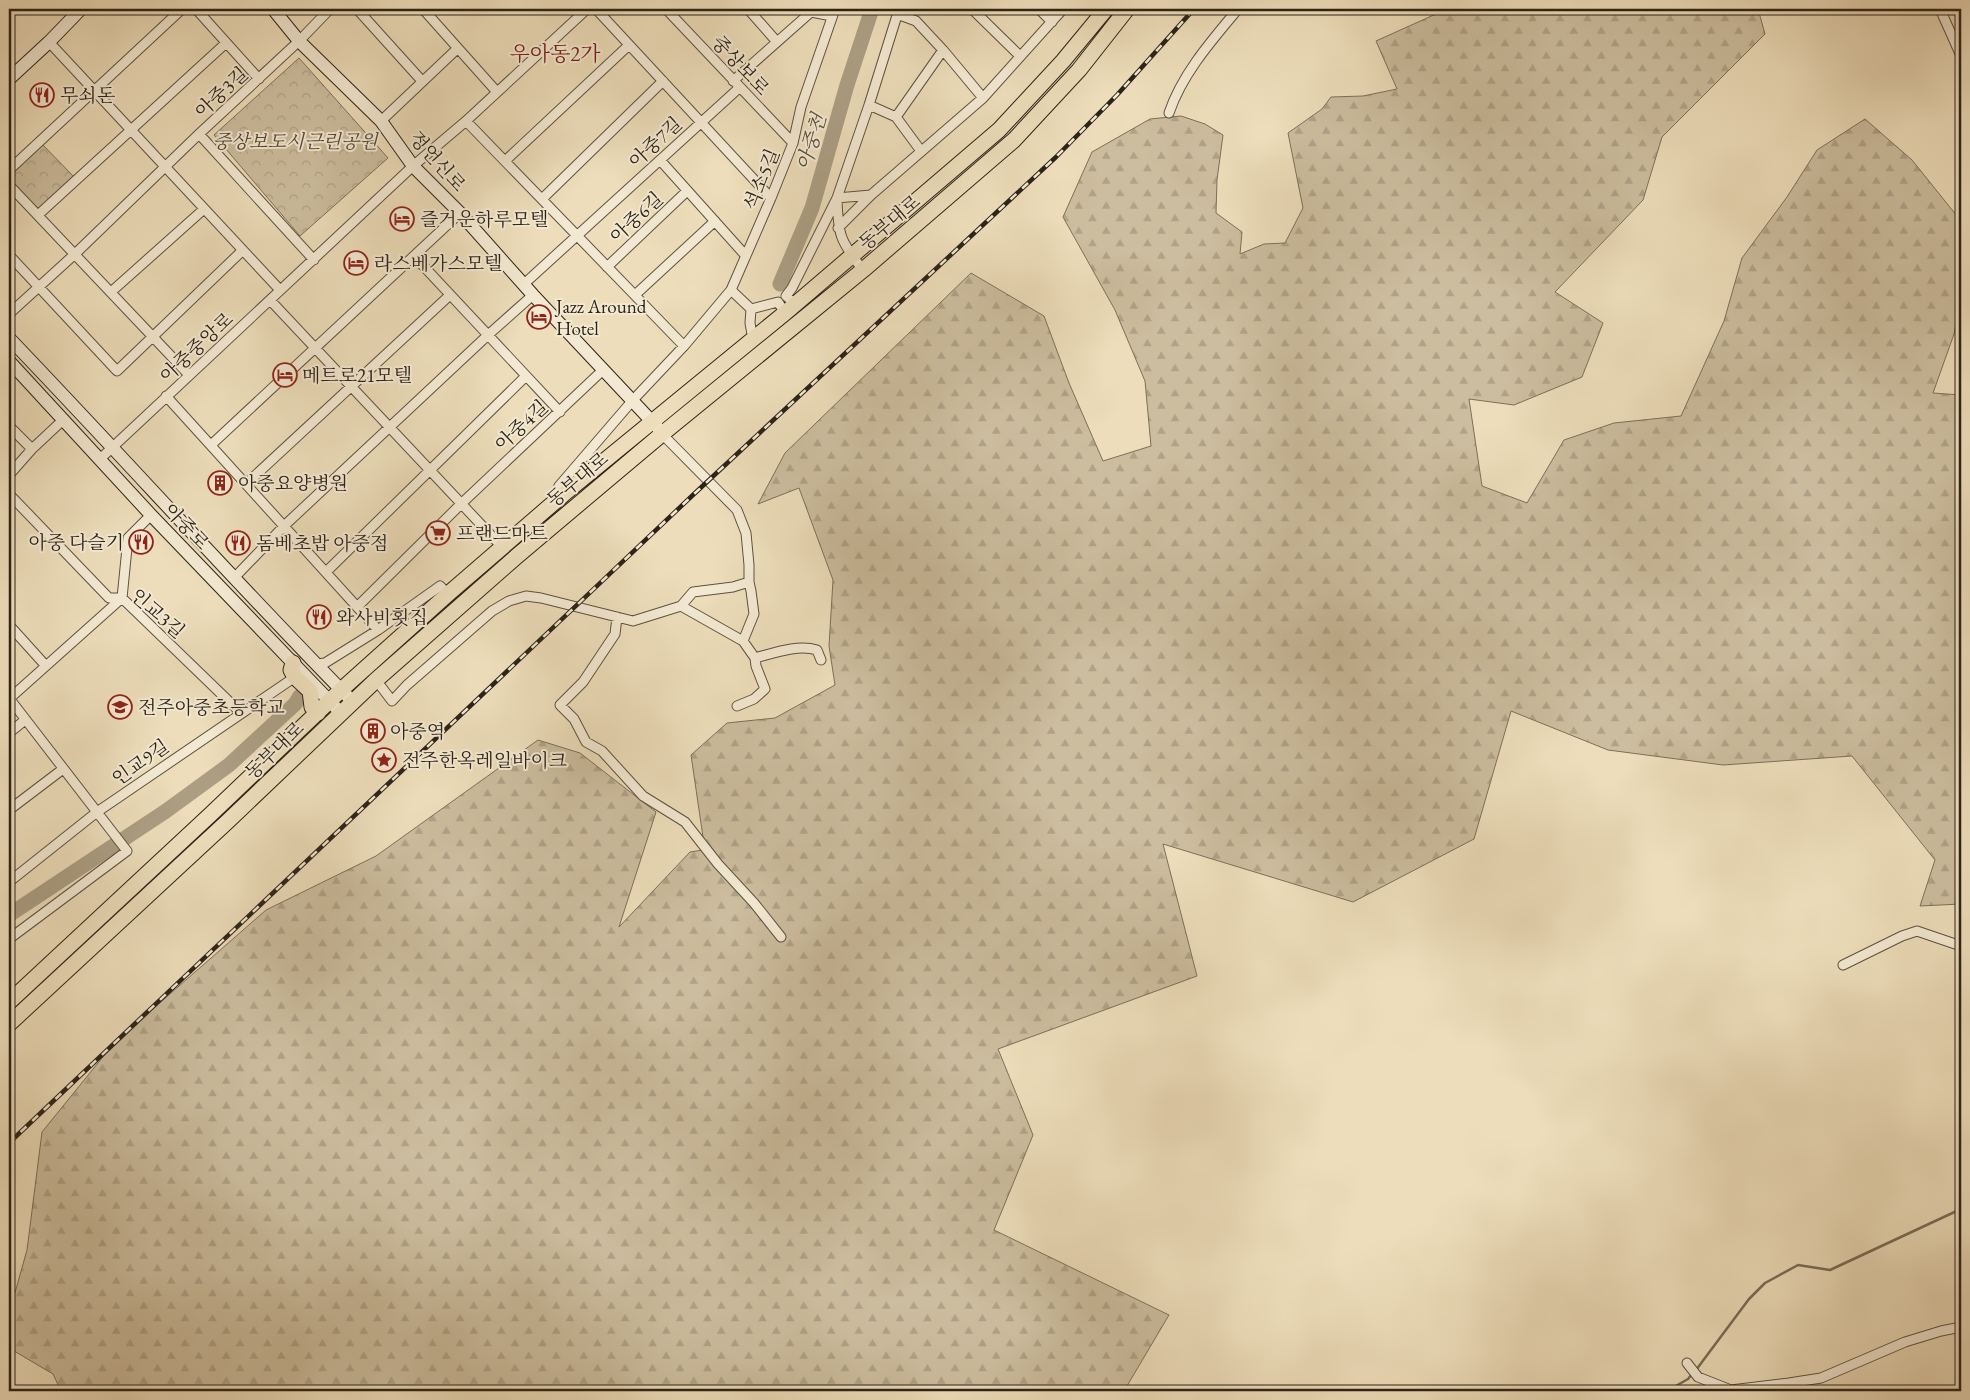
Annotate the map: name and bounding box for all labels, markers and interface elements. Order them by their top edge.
street label: 중상보로 [706,30,775,101]
district label: 우아동2가 [509,40,601,67]
street label: 아중3길 [189,61,253,123]
restaurant icon: 무쇠돈 [29,82,55,108]
place label: 무쇠돈 [60,83,116,108]
water label: 아중천 [790,109,832,174]
street label: 아중7길 [623,111,687,173]
street label: 정언신로 [404,126,471,197]
park label: 중상보도시근린공원 [212,129,379,154]
street label: 석소5길 [738,145,785,214]
street label: 아중6길 [604,186,668,248]
street label: 동부대로 [853,189,925,256]
hotel icon: 즐거운하루모텔 [389,206,415,232]
place label: 즐거운하루모텔 [420,207,548,232]
hotel icon: 라스베가스모텔 [343,250,369,276]
place label: 라스베가스모텔 [374,251,502,276]
place label: Jazz Around Hotel [554,294,647,341]
hotel icon: Jazz Around Hotel [526,304,552,330]
street label: 아중중앙로 [154,307,238,388]
hotel icon: 메트로21모텔 [272,362,298,388]
place label: 메트로21모텔 [302,363,412,388]
street label: 아중4길 [489,394,553,456]
street label: 동부대로 [541,446,613,513]
building icon: 아중요양병원 [207,470,233,496]
place label: 아중요양병원 [238,471,348,496]
street label: 아중로 [159,498,215,555]
supermarket icon: 프랜드마트 [425,520,451,546]
place label: 프랜드마트 [456,521,548,546]
restaurant icon: 아중 다슬기 [128,529,154,555]
place label: 아중 다슬기 [28,530,124,555]
restaurant icon: 돔베초밥 아중점 [225,530,251,556]
place label: 돔베초밥 아중점 [256,531,388,556]
street label: 인교3길 [125,583,190,644]
restaurant icon: 와사비횟집 [306,604,332,630]
place label: 와사비횟집 [336,605,428,630]
school or university icon: 전주아중초등학교 [107,694,133,720]
place label: 전주아중초등학교 [138,695,285,720]
street label: 동부대로 [239,716,309,785]
building icon: 아중역 [360,718,386,744]
place label: 아중역 [390,719,445,744]
street label: 인교9길 [107,734,174,791]
place icon: 전주한옥레일바이크 [371,747,397,773]
place label: 전주한옥레일바이크 [402,748,567,773]

